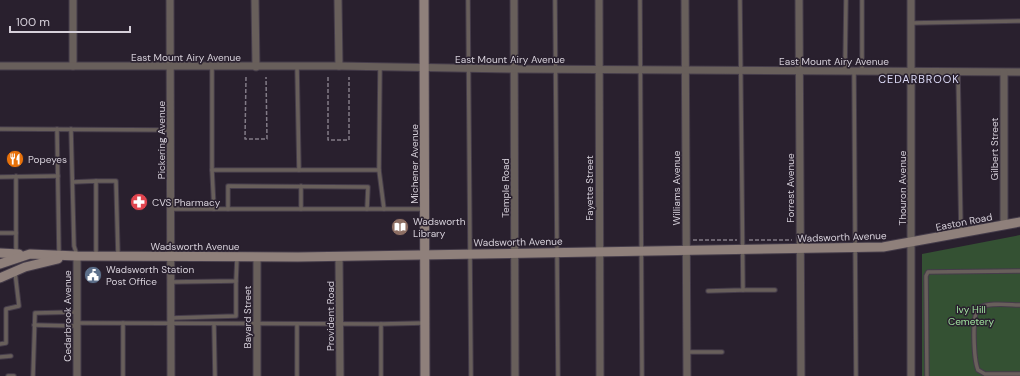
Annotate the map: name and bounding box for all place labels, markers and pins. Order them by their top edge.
restaurant icon: Popeyes [5,149,25,169]
place label: Popeyes [28,153,67,166]
pharmacy icon: CVS Pharmacy [129,192,149,212]
place label: CVS Pharmacy [152,196,221,209]
place label: Wadsworth Library [413,215,466,240]
library icon: Wadsworth Library [390,217,410,237]
place label: Wadsworth Station Post Office [106,263,194,288]
public building icon: Wadsworth Station Post Office [83,265,103,285]

